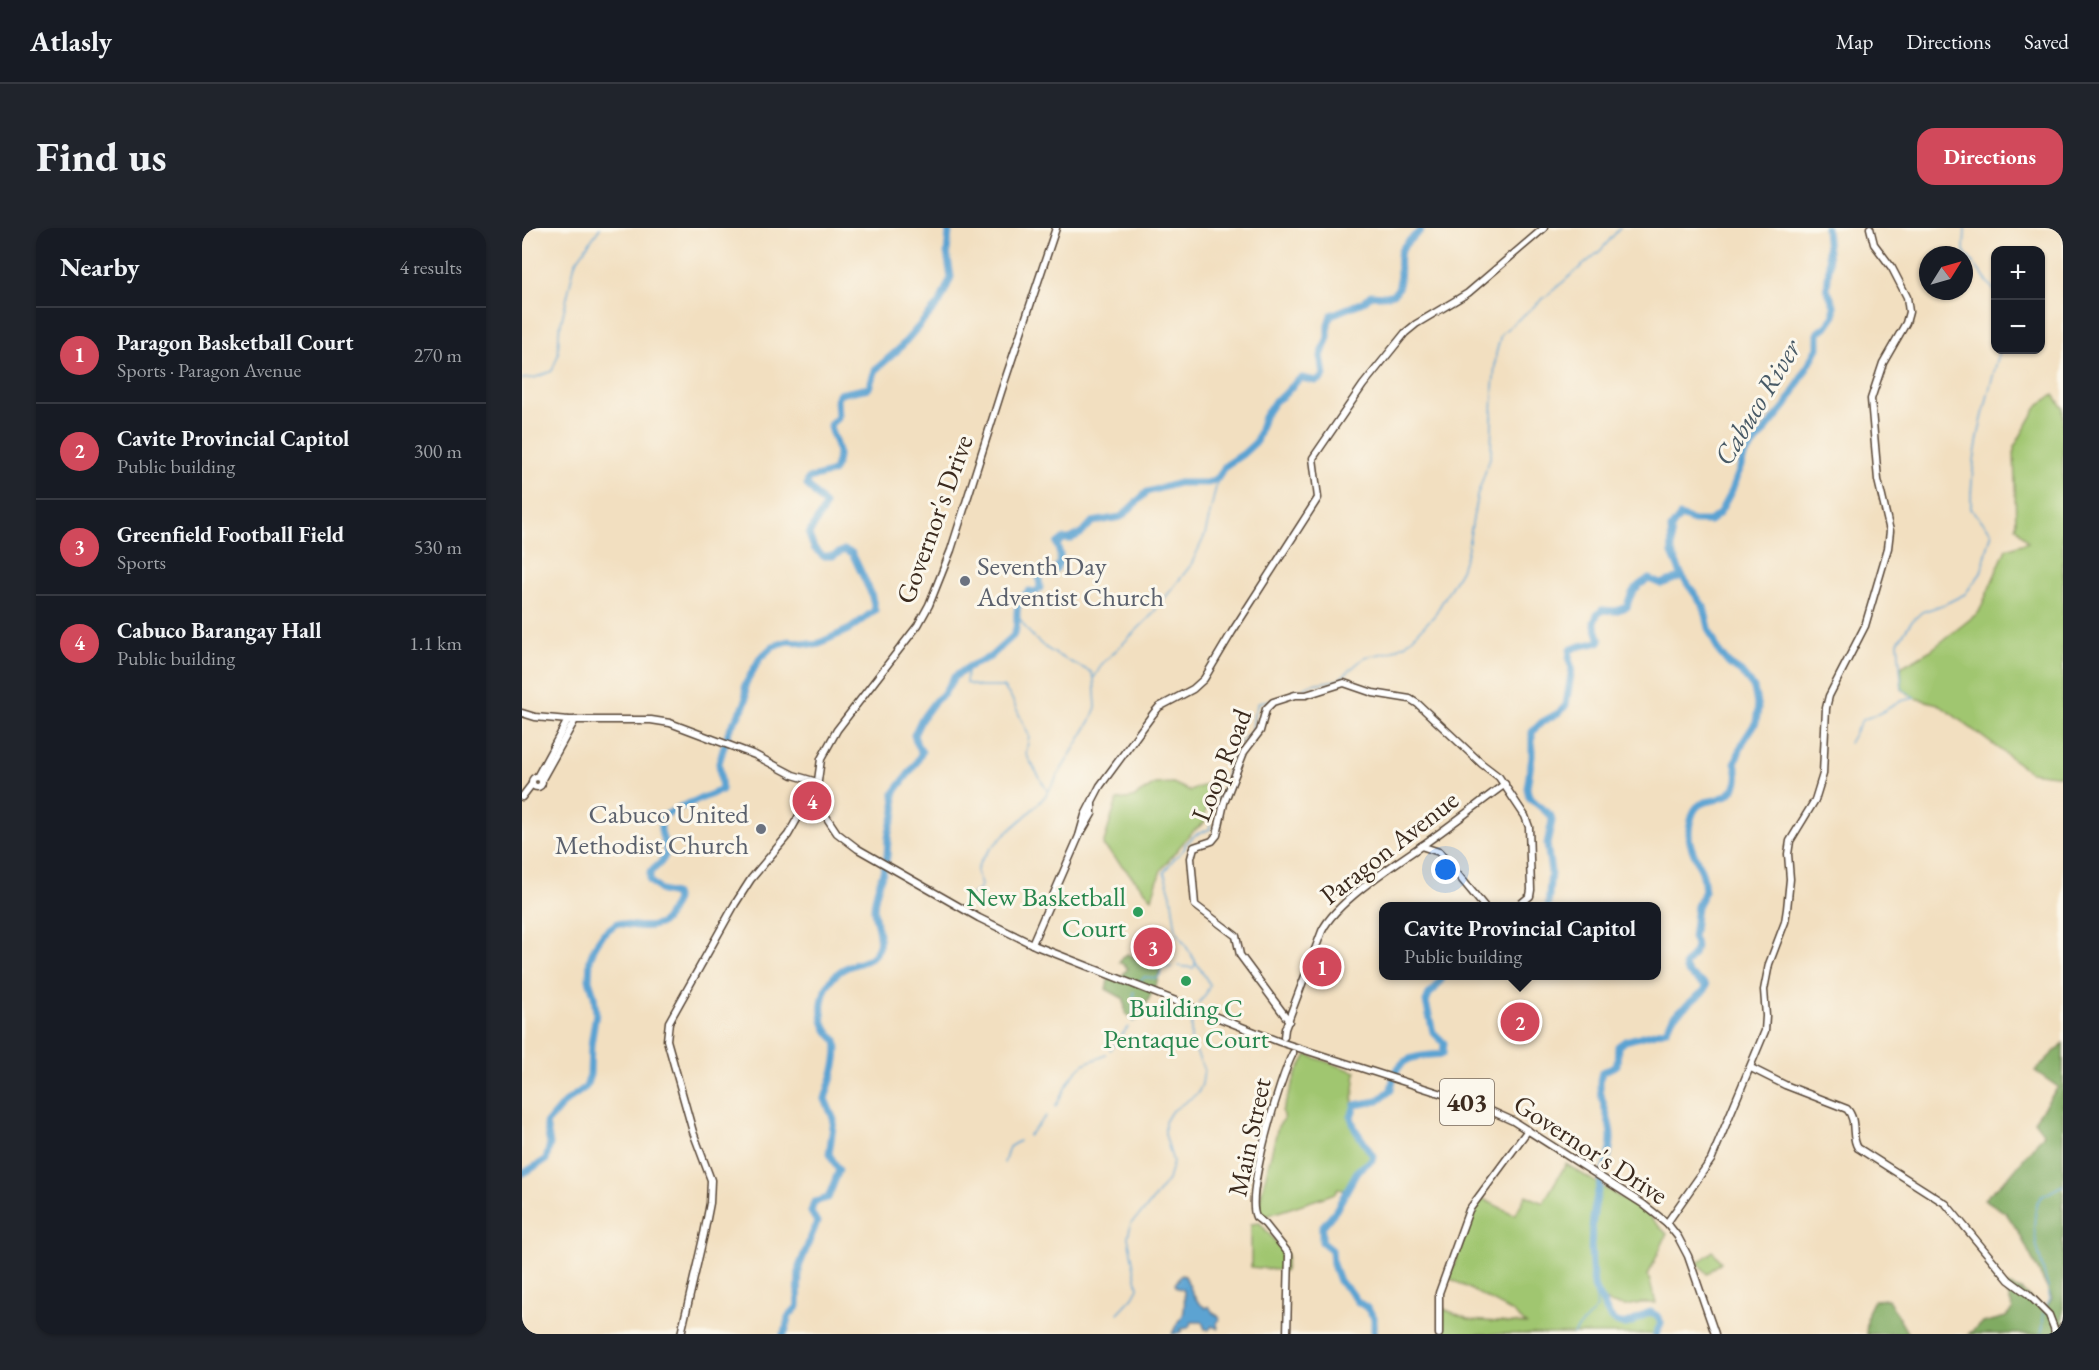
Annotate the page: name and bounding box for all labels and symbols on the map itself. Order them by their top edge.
north arrow [1919,246,1973,300]
water label: Cabuco River [1705,331,1809,472]
street label: Governor's Drive [887,430,981,608]
place label: Seventh Day Adventist Church [976,548,1164,614]
marker: Seventh Day Adventist Church [958,574,972,588]
street label: Loop Road [1183,703,1260,826]
pin: 4 [792,778,832,824]
street label: Paragon Avenue [1313,782,1465,912]
place label: Cabuco United Methodist Church [555,796,749,862]
marker: Cabuco United Methodist Church [754,822,768,836]
your location [1431,855,1460,884]
place label: New Basketball Court [966,879,1127,945]
marker: New Basketball Court [1131,905,1145,919]
pin: 3 [1134,924,1172,970]
pin: 1 [1302,944,1342,990]
marker: Building C Pentaque Court [1179,974,1193,988]
place label: Building C Pentaque Court [1103,990,1270,1056]
pin: 2 [1500,1000,1540,1044]
street label: Main Street [1219,1074,1279,1199]
road number: 403 [1440,1079,1494,1125]
street label: Governor's Drive [1507,1086,1675,1212]

